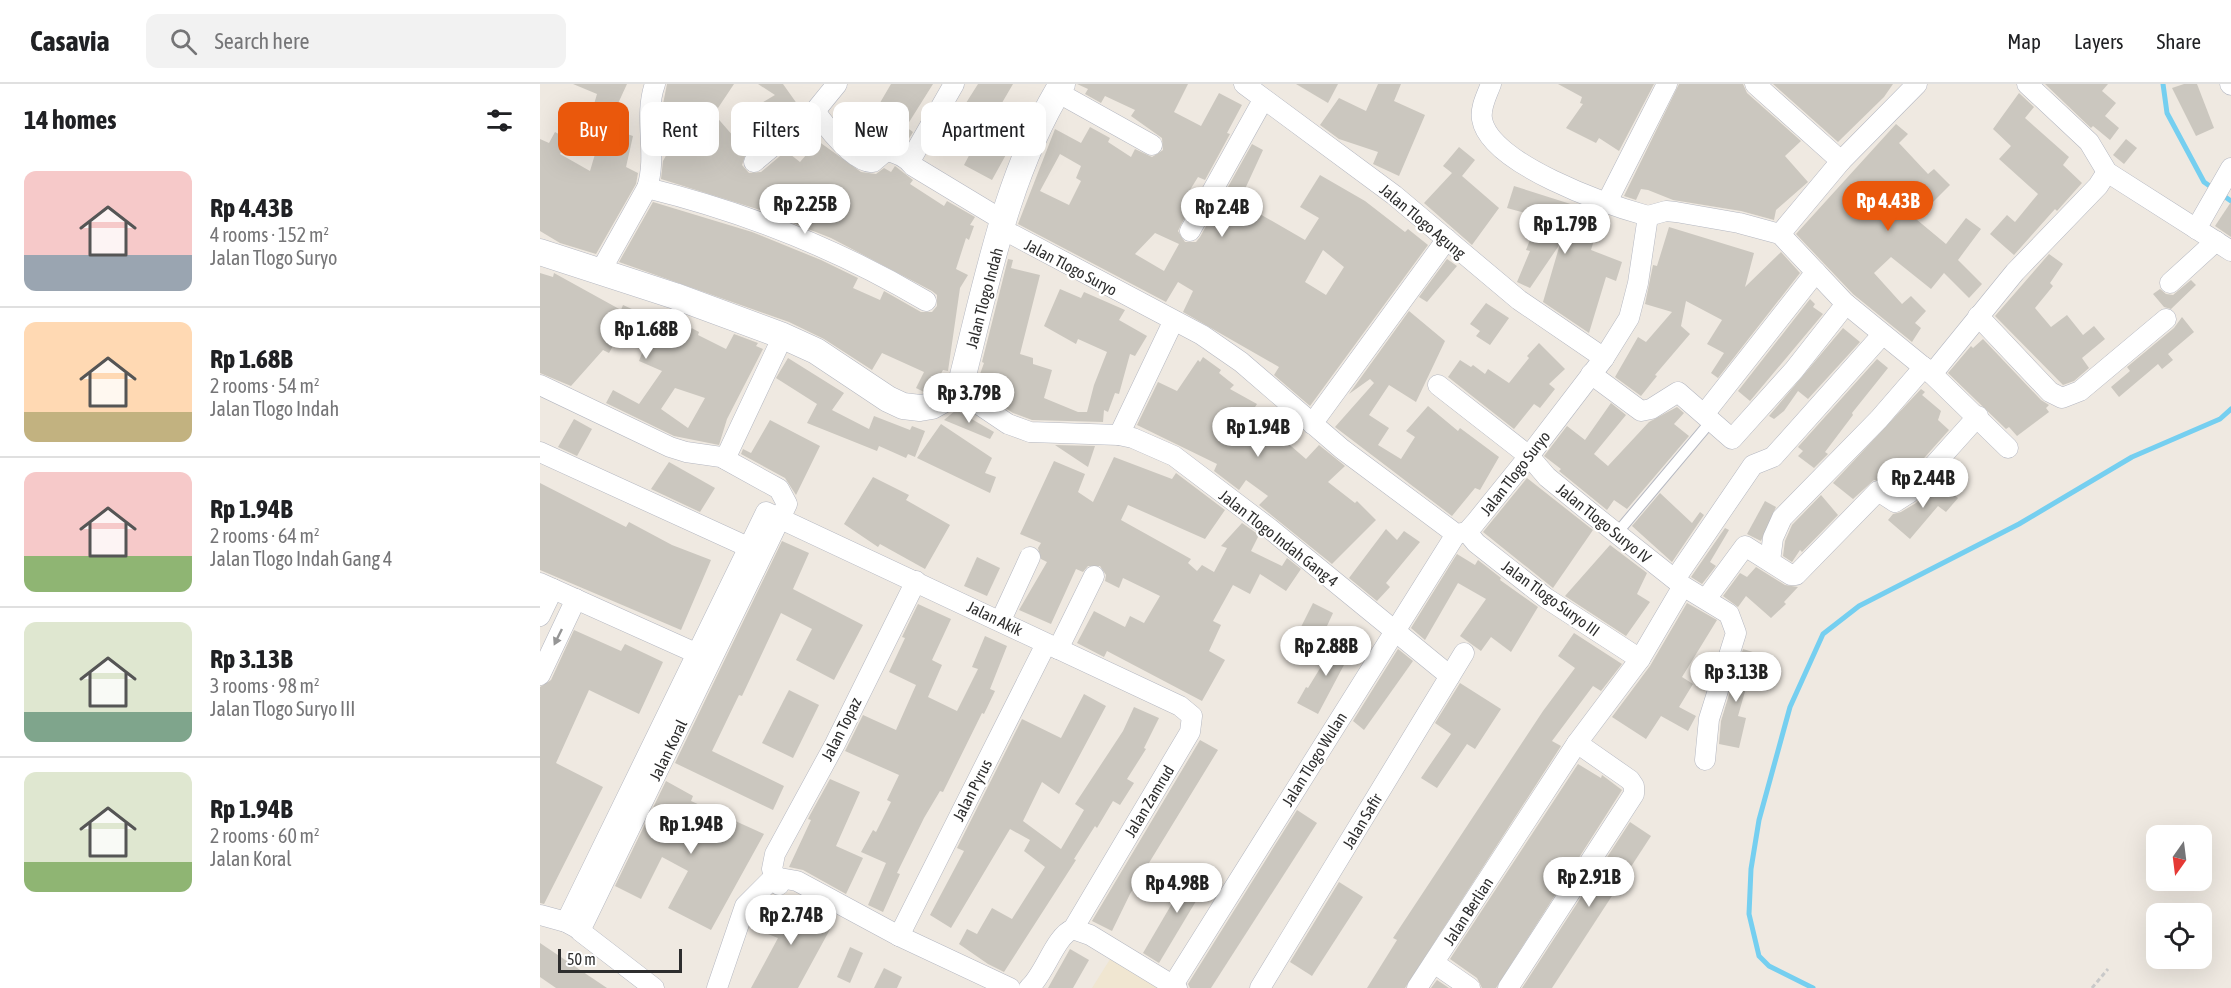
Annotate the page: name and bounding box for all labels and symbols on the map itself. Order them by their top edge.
street label: Jalan Tlogo Agung [1376,180,1469,263]
pin: Rp 4.43B [1826,181,1950,232]
pin: Rp 2.25B [743,184,867,235]
pin: Rp 2.4B [1167,187,1277,238]
pin: Rp 1.79B [1503,204,1627,255]
street label: Jalan Tlogo Suryo [1021,235,1120,300]
street label: Jalan Tlogo Indah [962,246,1007,351]
pin: Rp 1.68B [584,309,708,360]
pin: Rp 3.79B [907,373,1031,424]
pin: Rp 1.94B [1196,407,1320,458]
street label: Jalan Tlogo Suryo [1477,427,1554,519]
pin: Rp 2.44B [1861,458,1985,509]
street label: Jalan Tlogo Suryo IV [1553,480,1655,567]
street label: Jalan Tlogo Indah Gang 4 [1215,486,1342,591]
street label: Jalan Tlogo Suryo III [1498,557,1603,640]
street label: Jalan Akik [964,597,1026,639]
pin: Rp 2.88B [1264,626,1388,677]
one-way arrow [554,629,563,646]
pin: Rp 3.13B [1674,652,1798,703]
street label: Jalan Topaz [817,694,866,764]
street label: Jalan Tlogo Wulan [1278,709,1351,810]
street label: Jalan Koral [646,716,691,783]
street label: Jalan Pyrus [949,756,996,824]
street label: Jalan Zamrud [1121,762,1177,840]
street label: Jalan Safir [1339,790,1386,852]
pin: Rp 1.94B [629,804,753,855]
north arrow [2146,825,2212,891]
pin: Rp 2.91B [1527,857,1651,908]
pin: Rp 4.98B [1115,863,1239,914]
street label: Jalan Berlian [1440,874,1496,948]
pin: Rp 2.74B [729,895,853,946]
scale bar [558,946,682,974]

